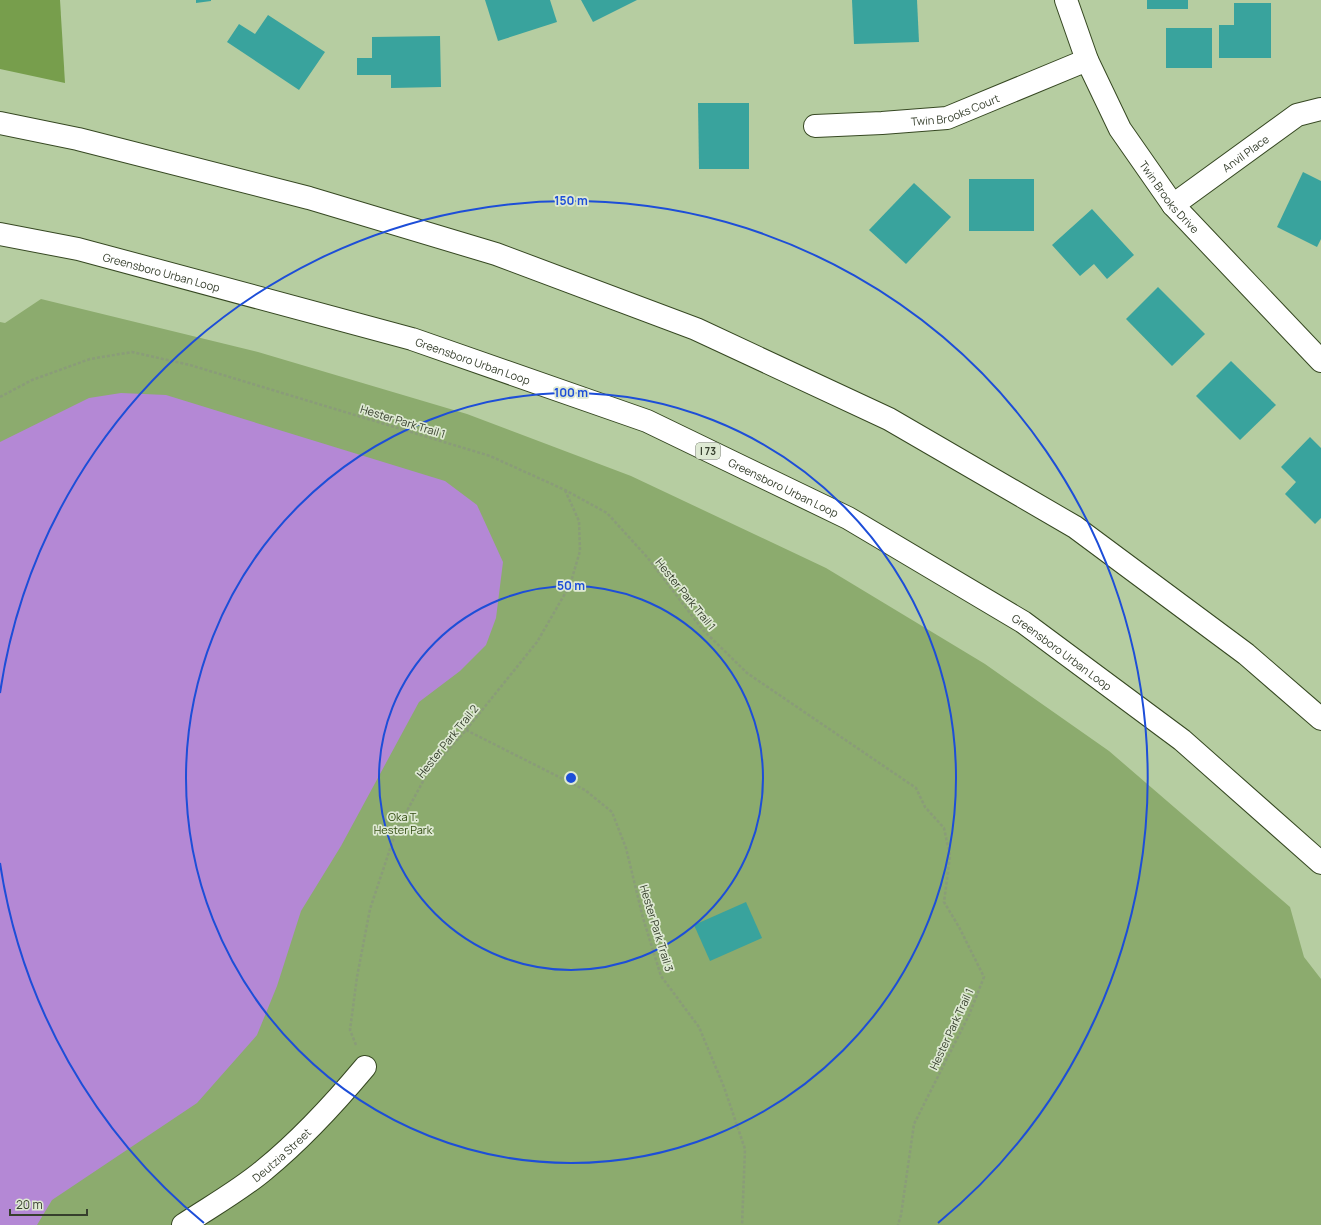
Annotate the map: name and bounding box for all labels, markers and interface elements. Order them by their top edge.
street label: Twin Brooks Court [910,90,1001,128]
street label: Anvil Place [1219,130,1272,175]
street label: Twin Brooks Drive [1137,157,1203,236]
text: 150 m [554,192,588,209]
street label: Greensboro Urban Loop [101,249,222,295]
street label: Greensboro Urban Loop [414,333,533,387]
text: 100 m [554,384,588,401]
street label: Hester Park Trail 1 [359,401,447,441]
road number: I 73 [696,443,720,459]
street label: Greensboro Urban Loop [726,454,842,520]
street label: Hester Park Trail 1 [652,555,720,633]
text: 50 m [557,577,585,594]
street label: Greensboro Urban Loop [1009,610,1116,693]
street label: Hester Park Trail 2 [413,701,481,781]
centre of rings [564,771,578,785]
park label: Oka T. Hester Park [374,809,433,837]
street label: Hester Park Trail 3 [637,883,677,973]
street label: Hester Park Trail 1 [926,986,976,1072]
street label: Deutzia Street [249,1124,314,1185]
scale bar [10,1191,87,1217]
text: 20 m [16,1196,43,1213]

